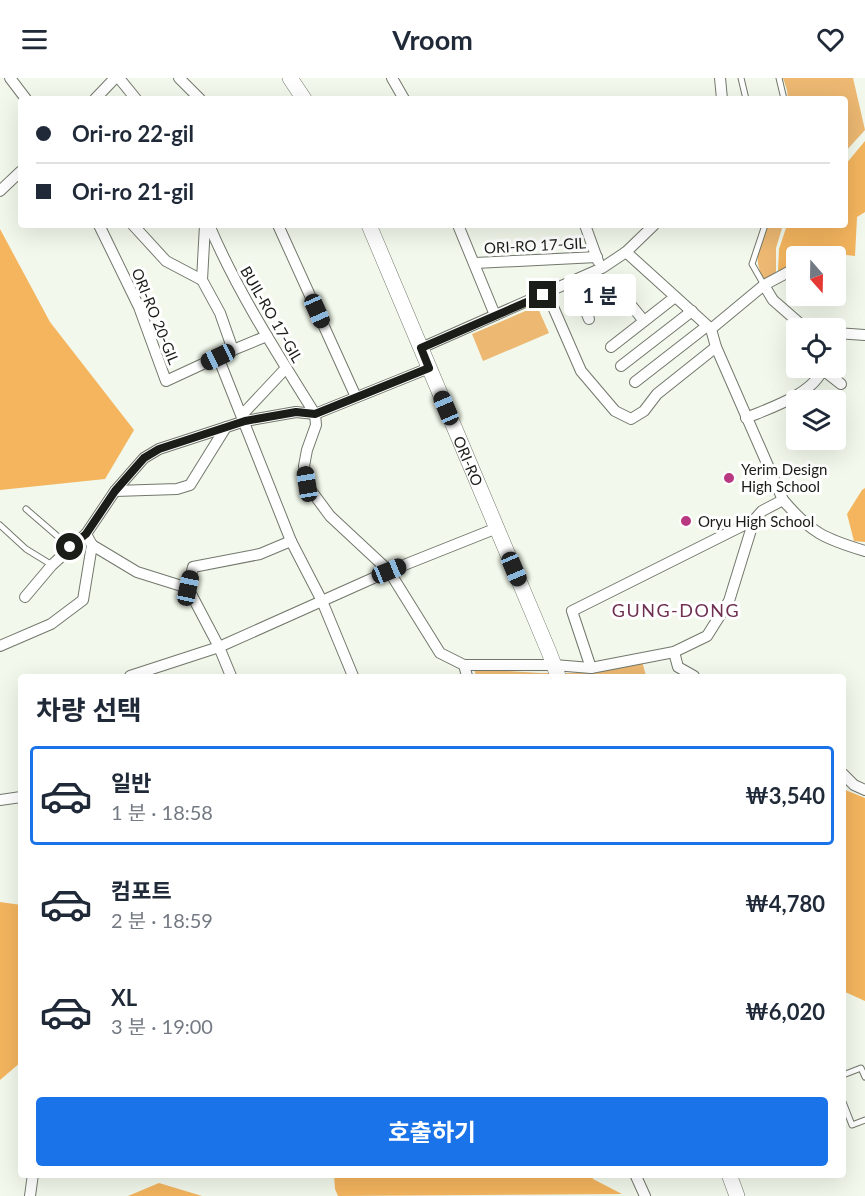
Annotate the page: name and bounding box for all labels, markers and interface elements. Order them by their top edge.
icon: menu [18,23,51,56]
text: Vroom [392,23,473,56]
icon: heart [814,23,847,56]
text: Ori-ro 22-gil [72,120,194,147]
text: Ori-ro 21-gil [72,178,194,205]
street label: ORI-RO 17-GIL [484,233,587,257]
north arrow [786,246,846,306]
map controls [786,246,846,450]
street label: BUIL-RO 17-GIL [237,263,307,366]
street label: ORI-RO 20-GIL [129,265,184,367]
callout: 1 분 [564,274,636,316]
route end [529,281,556,308]
text: 1 분 [583,283,617,307]
car [301,291,333,331]
button: locate [786,318,846,378]
car [198,341,238,373]
car [431,388,461,428]
button: layers [786,390,846,450]
street label: ORI-RO [450,433,487,489]
place label: Yerim Design High School [741,460,827,495]
car [295,465,319,503]
marker: Yerim Design High School [722,471,736,485]
place label: Oryu High School [698,512,814,530]
marker: Oryu High School [679,514,693,528]
route start [56,533,83,560]
car [499,549,529,589]
car [369,556,409,586]
car [175,569,201,607]
district label: GUNG-DONG [612,599,740,621]
text: 차량 선택 [36,693,142,726]
icon: car [39,769,93,823]
text: 일반 [111,769,151,796]
text: ₩3,540 [745,782,825,809]
text: 1 분 · 18:58 [111,800,213,824]
icon: car [39,877,93,931]
text: 컴포트 [111,877,172,904]
text: ₩4,780 [745,890,825,917]
text: 2 분 · 18:59 [111,908,213,932]
text: XL [111,984,137,1011]
icon: car [39,985,93,1039]
text: ₩6,020 [745,998,825,1025]
text: 3 분 · 19:00 [111,1014,213,1038]
button: 호출하기 [36,1097,828,1166]

